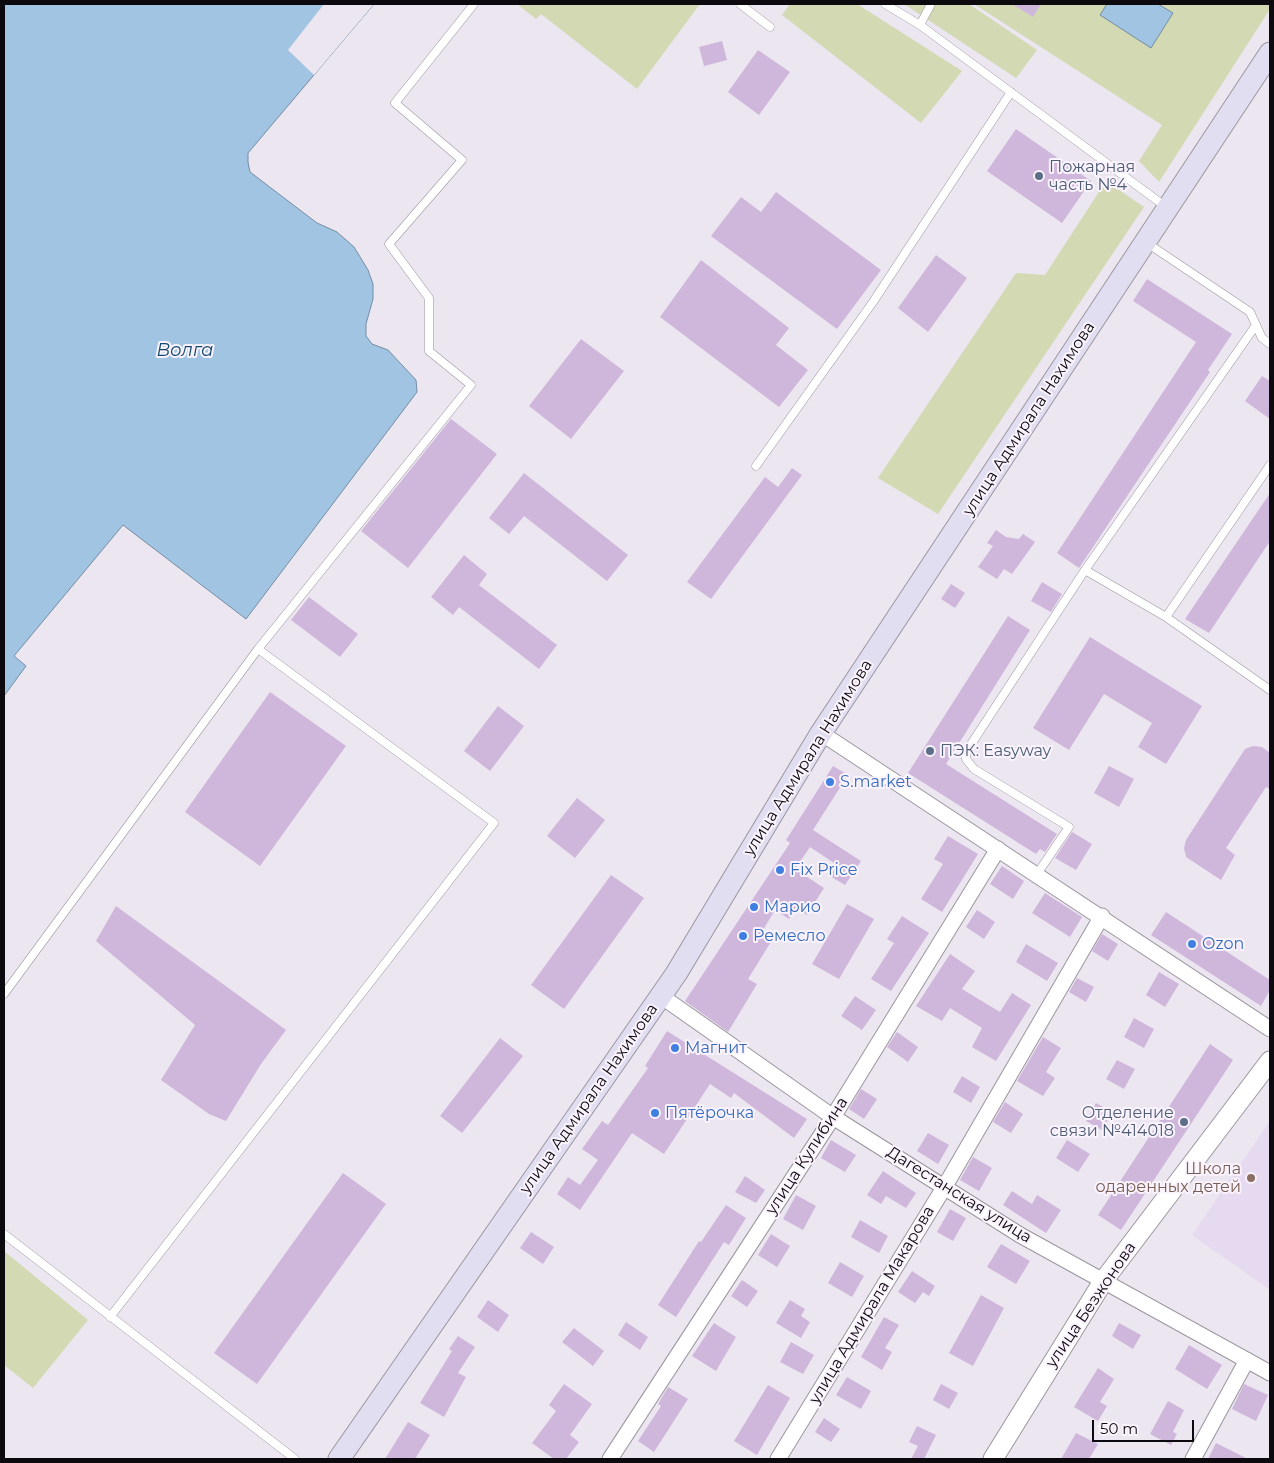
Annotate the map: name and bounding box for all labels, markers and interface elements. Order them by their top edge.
place label: Пожарная часть №4 [1049,157,1135,195]
marker: Пожарная часть №4 [1033,170,1045,182]
street label: улица Адмирала Нахимова [959,318,1099,520]
water label: Волга [157,340,213,362]
street label: улица Адмирала Нахимова [740,656,876,860]
place label: ПЭК: Easyway [940,741,1051,761]
marker: ПЭК: Easyway [924,745,936,757]
place label: S.market [840,772,912,792]
marker: S.market [824,776,836,788]
place label: Fix Price [790,860,857,880]
marker: Fix Price [774,864,786,876]
place label: Марио [764,897,821,917]
marker: Марио [748,901,760,913]
place label: Ремесло [753,926,826,946]
marker: Ремесло [737,930,749,942]
place label: Ozon [1202,934,1244,954]
marker: Ozon [1186,938,1198,950]
street label: улица Адмирала Нахимова [516,1000,662,1198]
place label: Магнит [685,1038,747,1058]
marker: Магнит [669,1042,681,1054]
street label: улица Кулибина [762,1094,852,1218]
place label: Пятёрочка [665,1103,754,1123]
place label: Отделение связи №414018 [1050,1103,1174,1141]
marker: Пятёрочка [649,1107,661,1119]
marker: Отделение связи №414018 [1178,1116,1190,1128]
street label: Дагестанская улица [883,1143,1035,1247]
place label: Школа одаренных детей [1095,1159,1241,1197]
marker: Школа одаренных детей [1245,1172,1257,1184]
street label: улица Адмирала Макарова [805,1203,939,1407]
street label: улица Безжонова [1042,1239,1140,1371]
scale bar [1094,1410,1196,1442]
text: 50 m [1100,1419,1138,1438]

